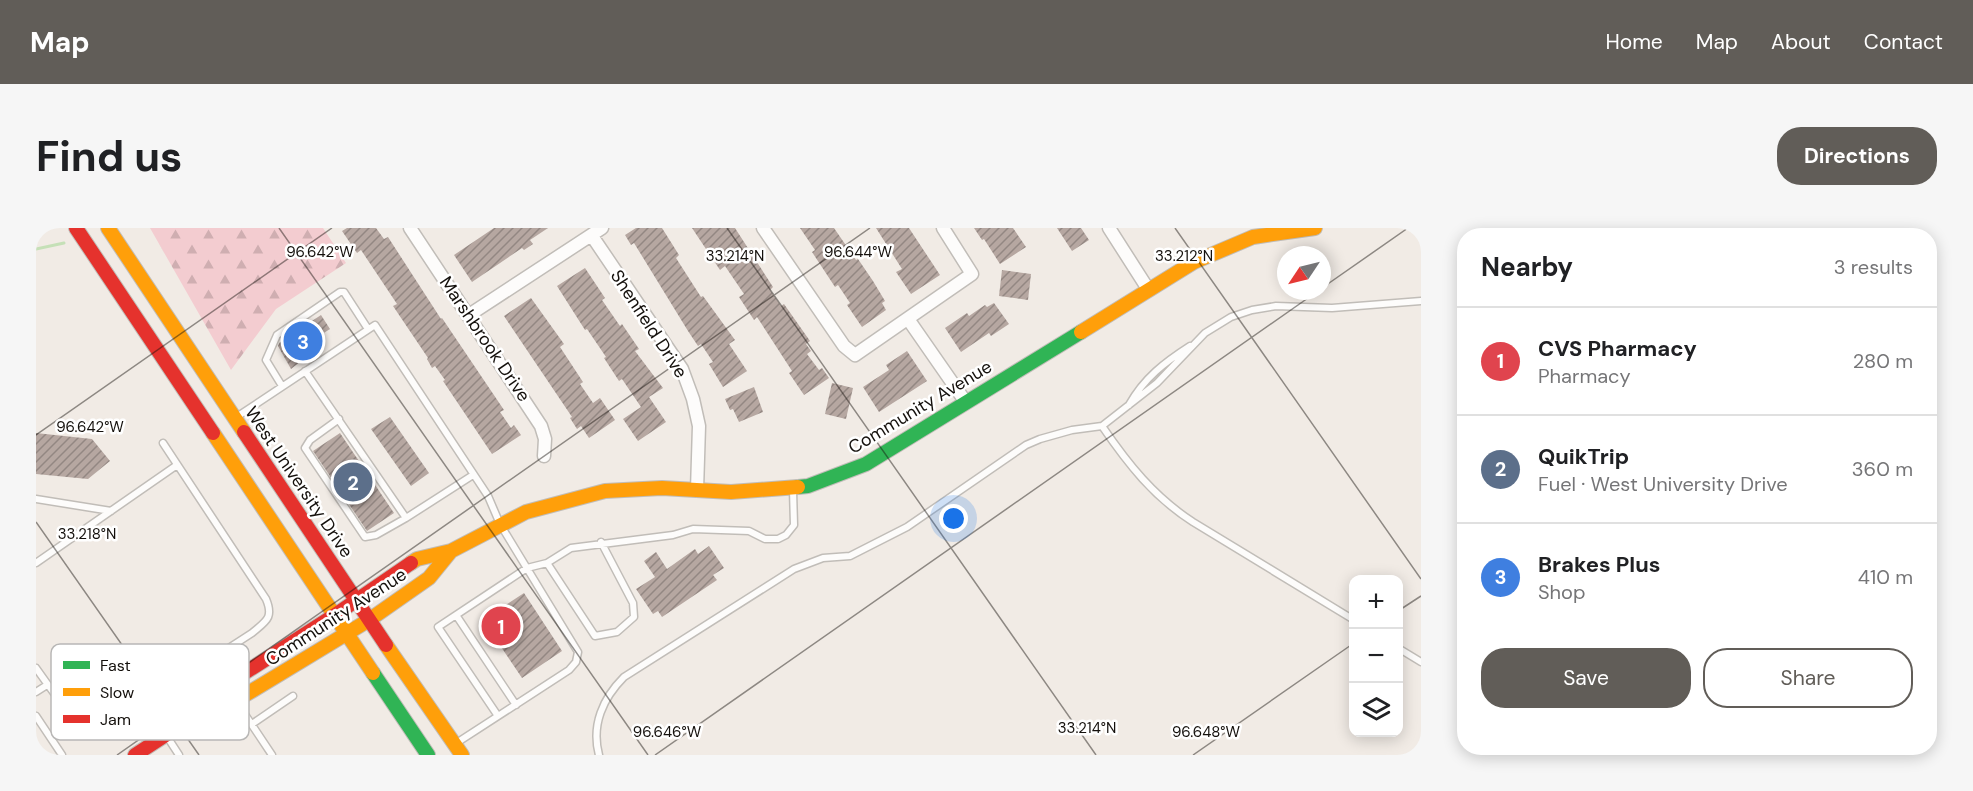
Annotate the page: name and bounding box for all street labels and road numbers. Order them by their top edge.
street label: Shenfield Drive [605,265,693,383]
street label: Marshbrook Drive [434,272,536,406]
street label: Community Avenue [844,355,996,459]
street label: West University Drive [239,402,359,562]
street label: Community Avenue [261,562,411,672]

